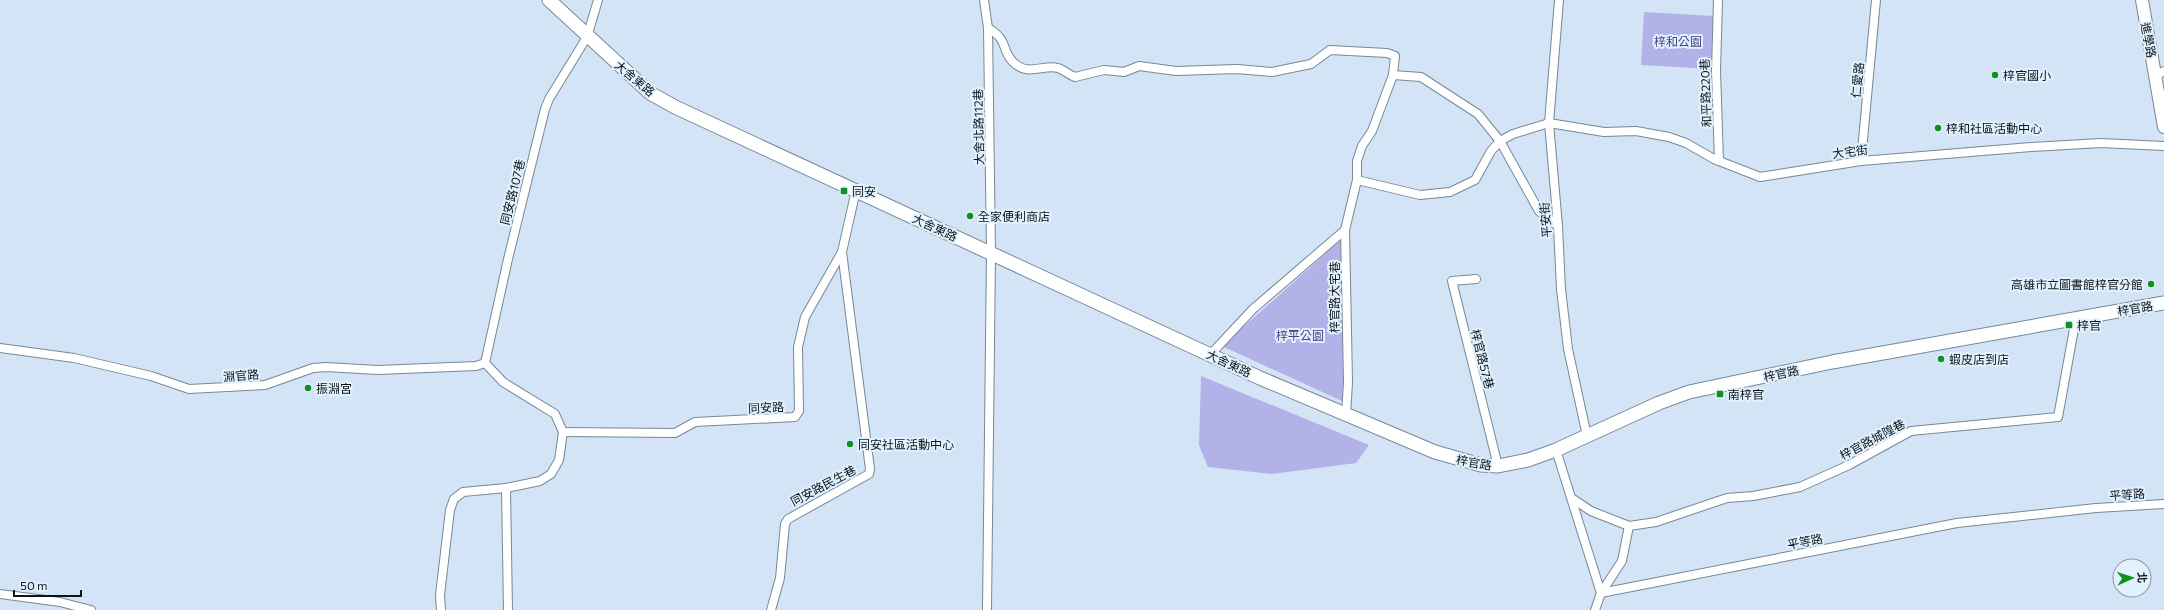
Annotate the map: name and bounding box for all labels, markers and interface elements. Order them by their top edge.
street label: 進學路 [2139,21,2159,59]
park label: 梓和公園 [1654,34,1702,48]
street label: 大舍東路 [612,57,658,99]
street label: 和平路220巷 [1697,58,1713,128]
street label: 仁愛路 [1848,61,1866,99]
place label: 梓官國小 [2003,68,2051,82]
marker: 梓官國小 [1990,70,2000,80]
street label: 大舍北路112巷 [970,88,986,166]
place label: 梓和社區活動中心 [1946,121,2042,135]
marker: 梓和社區活動中心 [1933,123,1943,133]
street label: 大宅街 [1831,142,1869,160]
street label: 同安路107巷 [497,158,527,226]
place label: 同安 [852,184,876,198]
marker: 同安 [839,186,849,196]
street label: 平安街 [1537,202,1553,238]
place label: 全家便利商店 [978,209,1050,223]
street label: 大舍東路 [910,211,960,243]
marker: 全家便利商店 [965,211,975,221]
street label: 梓官路大宅巷 [1327,261,1341,333]
place label: 高雄市立圖書館梓官分館 [2011,277,2143,291]
marker: 高雄市立圖書館梓官分館 [2146,279,2156,289]
street label: 梓官路 [2116,298,2154,318]
place label: 梓官 [2077,318,2101,332]
marker: 梓官 [2064,320,2074,330]
park label: 梓平公園 [1276,328,1324,342]
street label: 梓官路57巷 [1469,328,1497,390]
street label: 大舍東路 [1204,347,1254,379]
place label: 蝦皮店到店 [1949,352,2009,366]
marker: 蝦皮店到店 [1936,354,1946,364]
street label: 梓官路 [1762,362,1800,384]
street label: 淵官路 [222,366,260,384]
place label: 振淵宮 [316,381,352,395]
marker: 振淵宮 [303,383,313,393]
place label: 南梓官 [1728,387,1764,401]
marker: 南梓官 [1715,389,1725,399]
street label: 同安路 [748,399,784,415]
street label: 梓官路城隍巷 [1837,416,1907,462]
place label: 同安社區活動中心 [858,437,954,451]
marker: 同安社區活動中心 [845,439,855,449]
street label: 梓官路 [1455,452,1493,472]
street label: 同安路民生巷 [788,462,858,508]
street label: 平等路 [2109,486,2145,502]
street label: 平等路 [1786,531,1824,551]
north arrow [2112,558,2152,598]
scale bar [14,572,81,598]
text: 北 [2136,572,2149,583]
text: 50 m [20,578,48,592]

